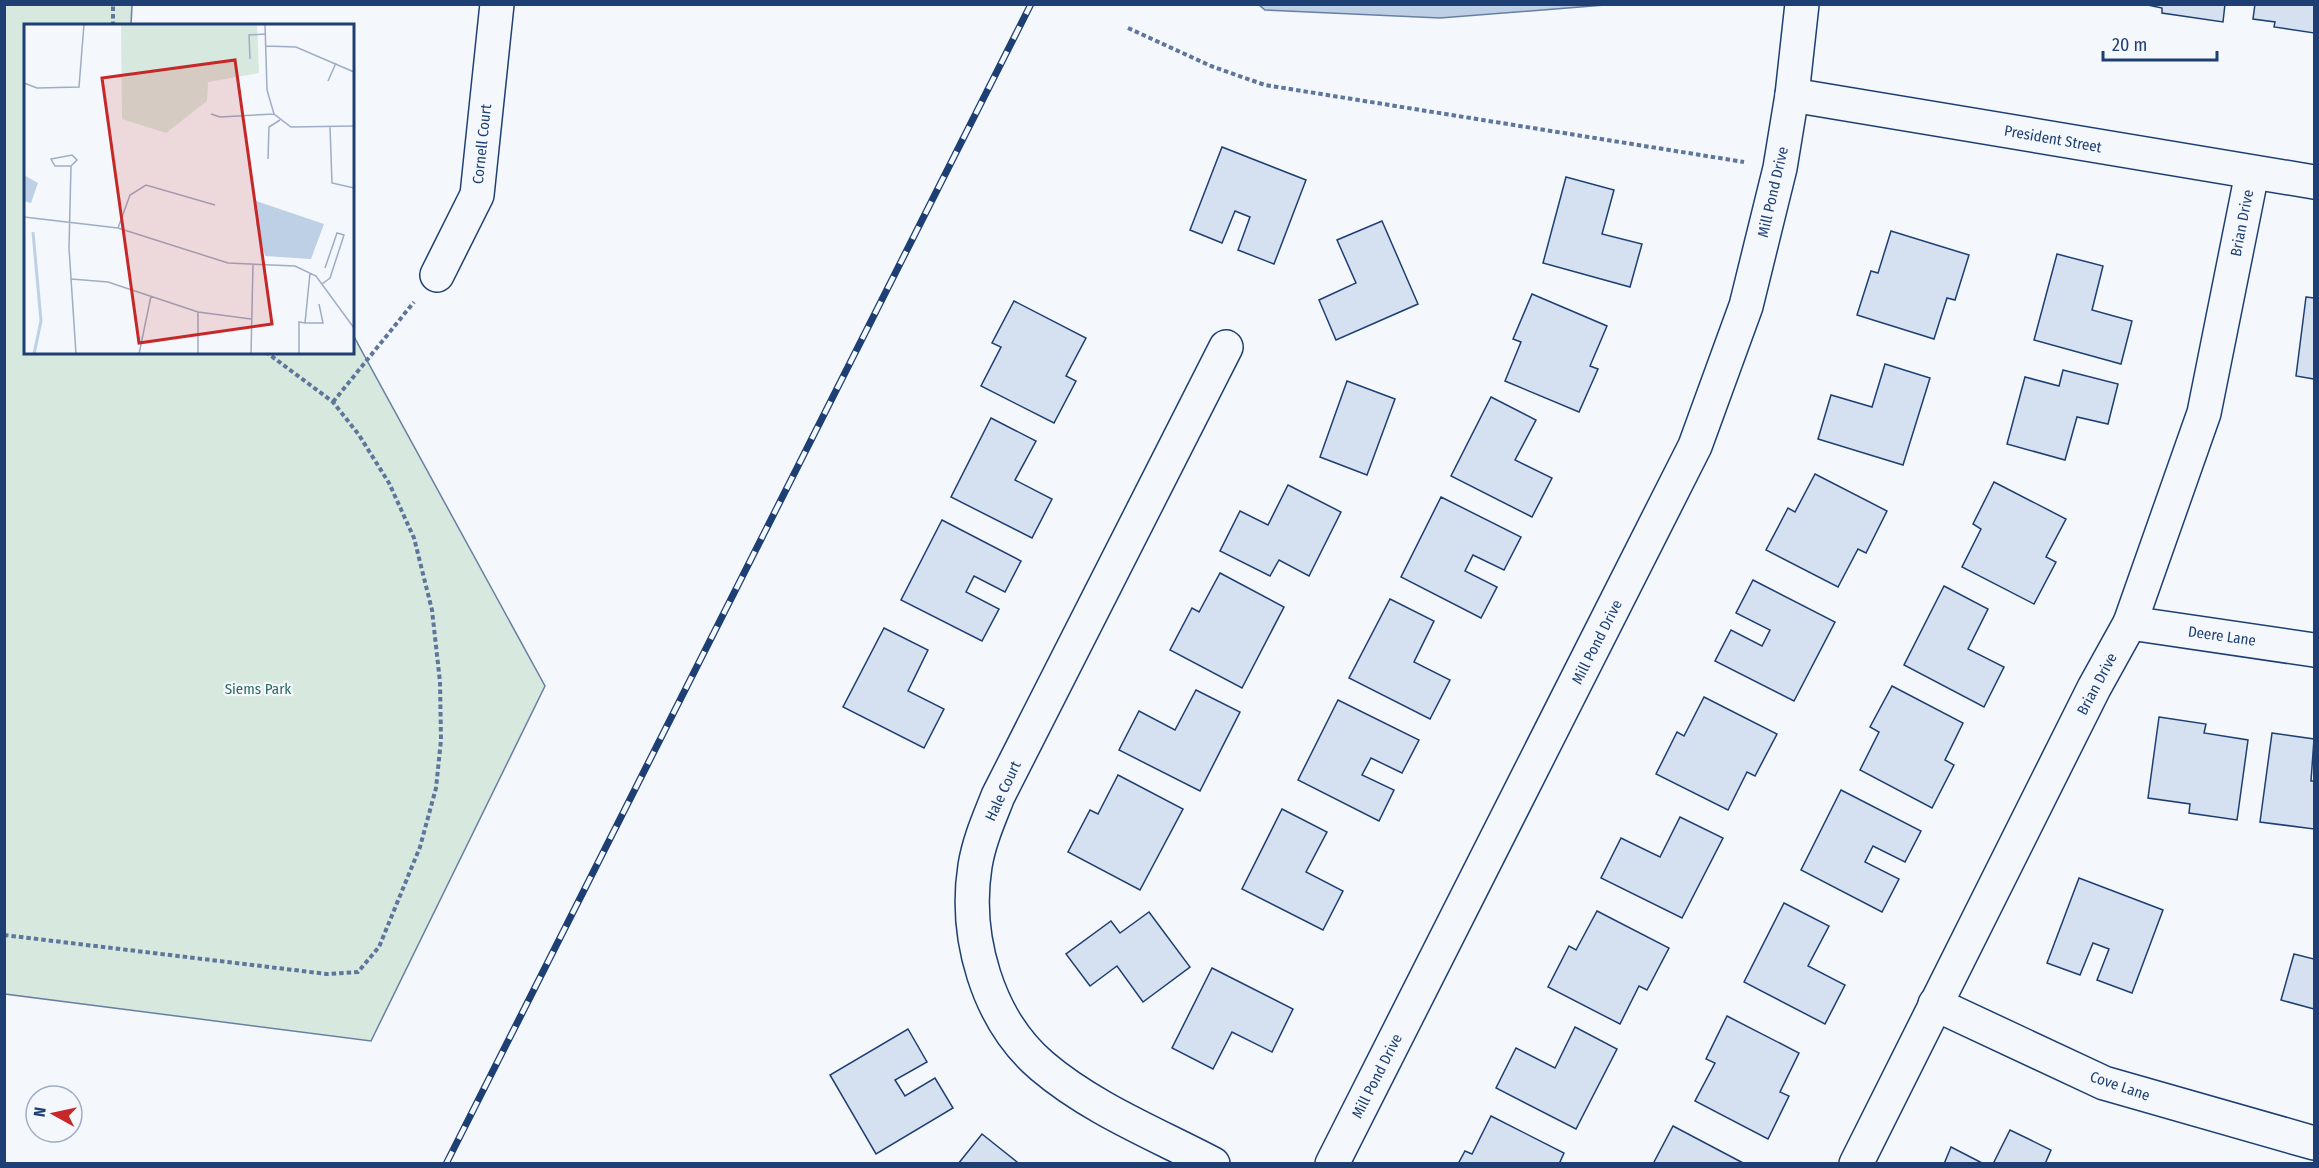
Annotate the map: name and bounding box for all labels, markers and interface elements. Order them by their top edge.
inset map [24,24,354,354]
scale bar [2103,24,2217,62]
text: 20 m [2112,34,2147,56]
street label: Cornell Court [469,103,495,185]
street label: President Street [2003,122,2103,156]
street label: Mill Pond Drive [1754,145,1792,239]
street label: Brian Drive [2227,188,2257,258]
street label: Mill Pond Drive [1568,597,1626,687]
street label: Deere Lane [2187,622,2257,650]
street label: Brian Drive [2073,650,2121,718]
park label: Siems Park [225,680,291,698]
street label: Hale Court [981,758,1025,824]
street label: Mill Pond Drive [1348,1031,1406,1121]
street label: Cove Lane [2088,1067,2152,1105]
north arrow [24,1084,84,1144]
text: N [30,1106,50,1118]

